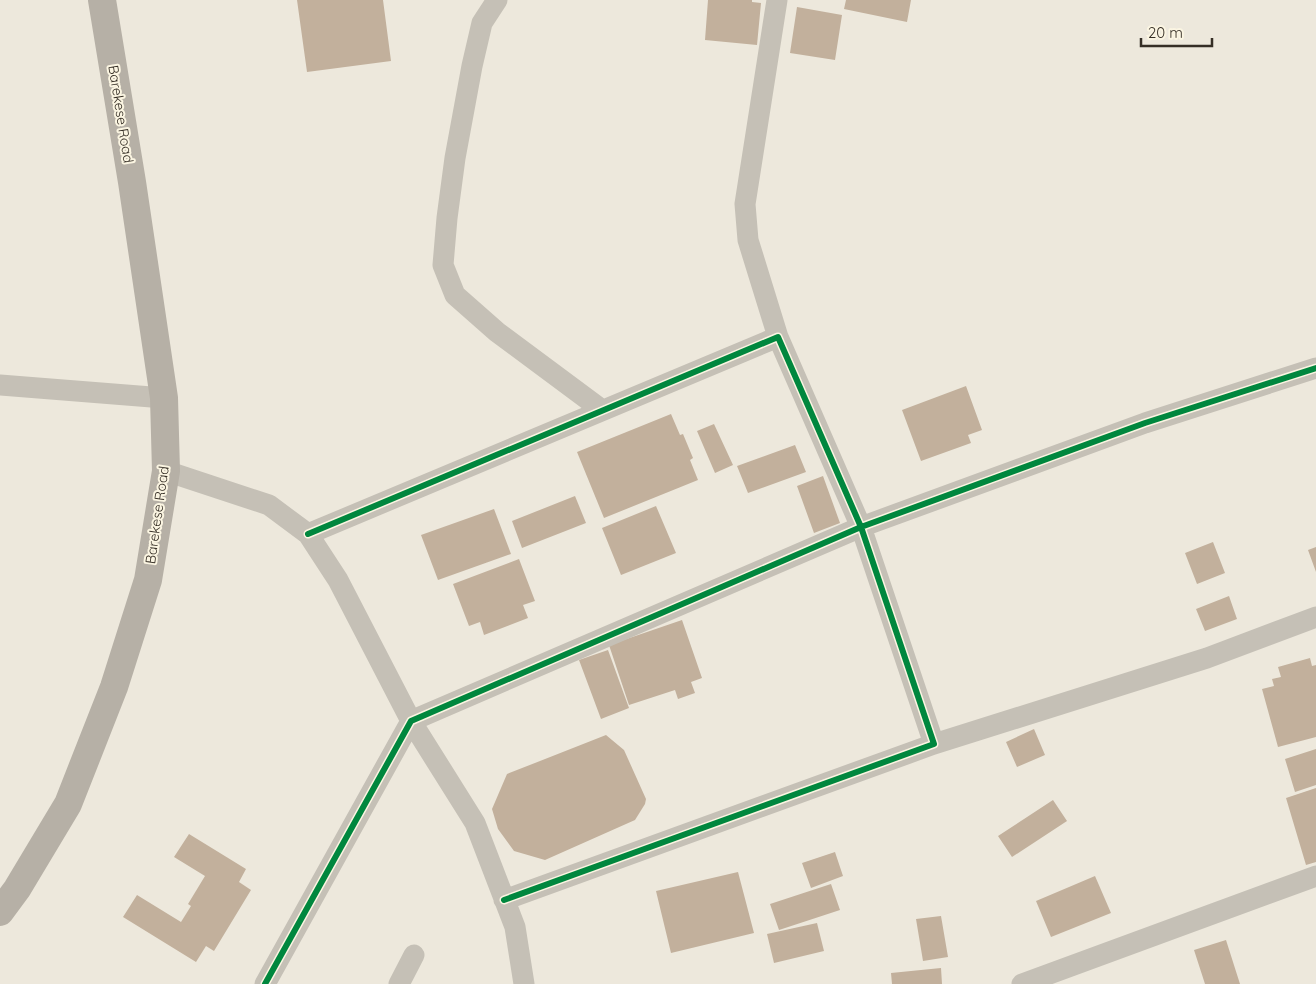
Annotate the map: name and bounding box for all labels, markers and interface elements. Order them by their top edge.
scale bar [1141,15,1212,47]
text: 20 m [1148,23,1183,42]
street label: Barekese Road [104,64,138,164]
street label: Barekese Road [141,465,173,565]

